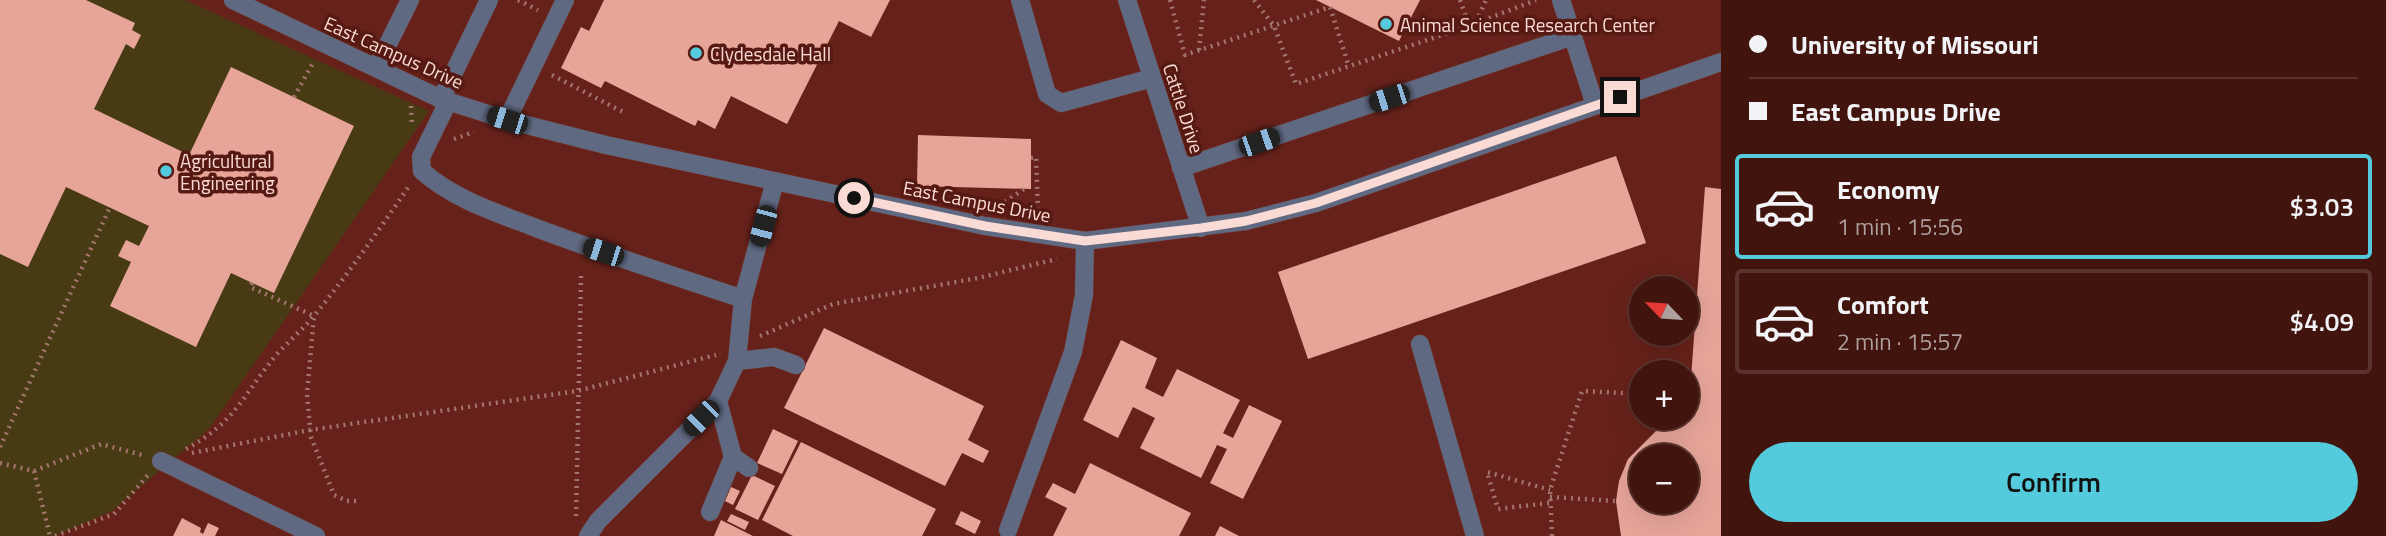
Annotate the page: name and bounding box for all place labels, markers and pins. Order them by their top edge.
place label: Animal Science Research Center [1400,10,1655,39]
marker: Animal Science Research Center [1378,16,1394,32]
place label: Clydesdale Hall [710,39,831,68]
marker: Clydesdale Hall [688,45,704,61]
place label: Agricultural Engineering [180,146,275,197]
marker: Agricultural Engineering [158,163,174,179]

